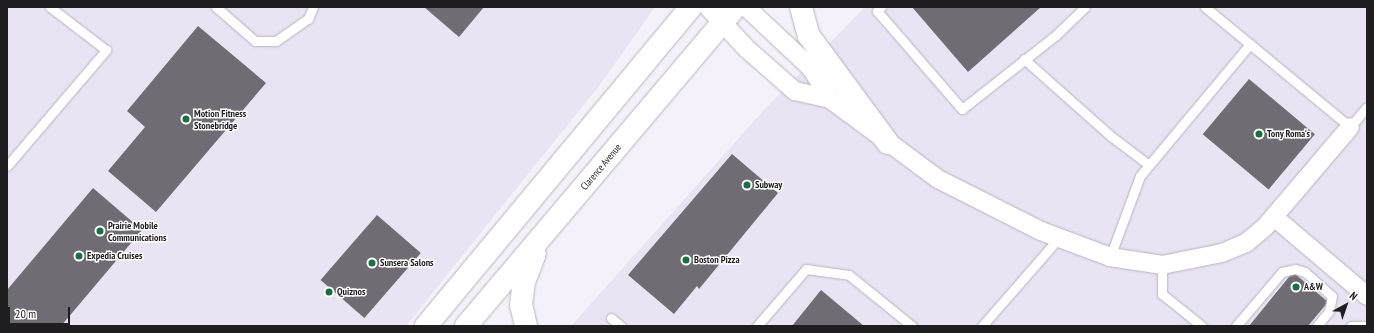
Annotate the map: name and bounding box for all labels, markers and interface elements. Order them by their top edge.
place label: Motion Fitness Stonebridge [194,107,246,130]
marker: Motion Fitness Stonebridge [181,114,191,124]
place label: Tony Roma's [1267,128,1310,140]
marker: Tony Roma's [1254,129,1264,139]
street label: Clarence Avenue [578,141,624,193]
place label: Subway [755,179,782,191]
marker: Subway [742,180,752,190]
place label: Prairie Mobile Communications [108,219,166,242]
marker: Prairie Mobile Communications [95,226,105,236]
place label: Expedia Cruises [87,250,143,262]
marker: Expedia Cruises [74,251,84,261]
place label: Boston Pizza [694,254,740,266]
marker: Boston Pizza [681,255,691,265]
place label: Sunsera Salons [380,257,434,269]
marker: Sunsera Salons [367,258,377,268]
place label: A&W [1304,281,1323,293]
marker: A&W [1291,282,1301,292]
north arrow [1326,285,1366,325]
place label: Quiznos [337,286,365,298]
marker: Quiznos [324,287,334,297]
text: N [1347,289,1360,303]
scale bar [10,299,72,325]
text: 20 m [15,306,36,321]

